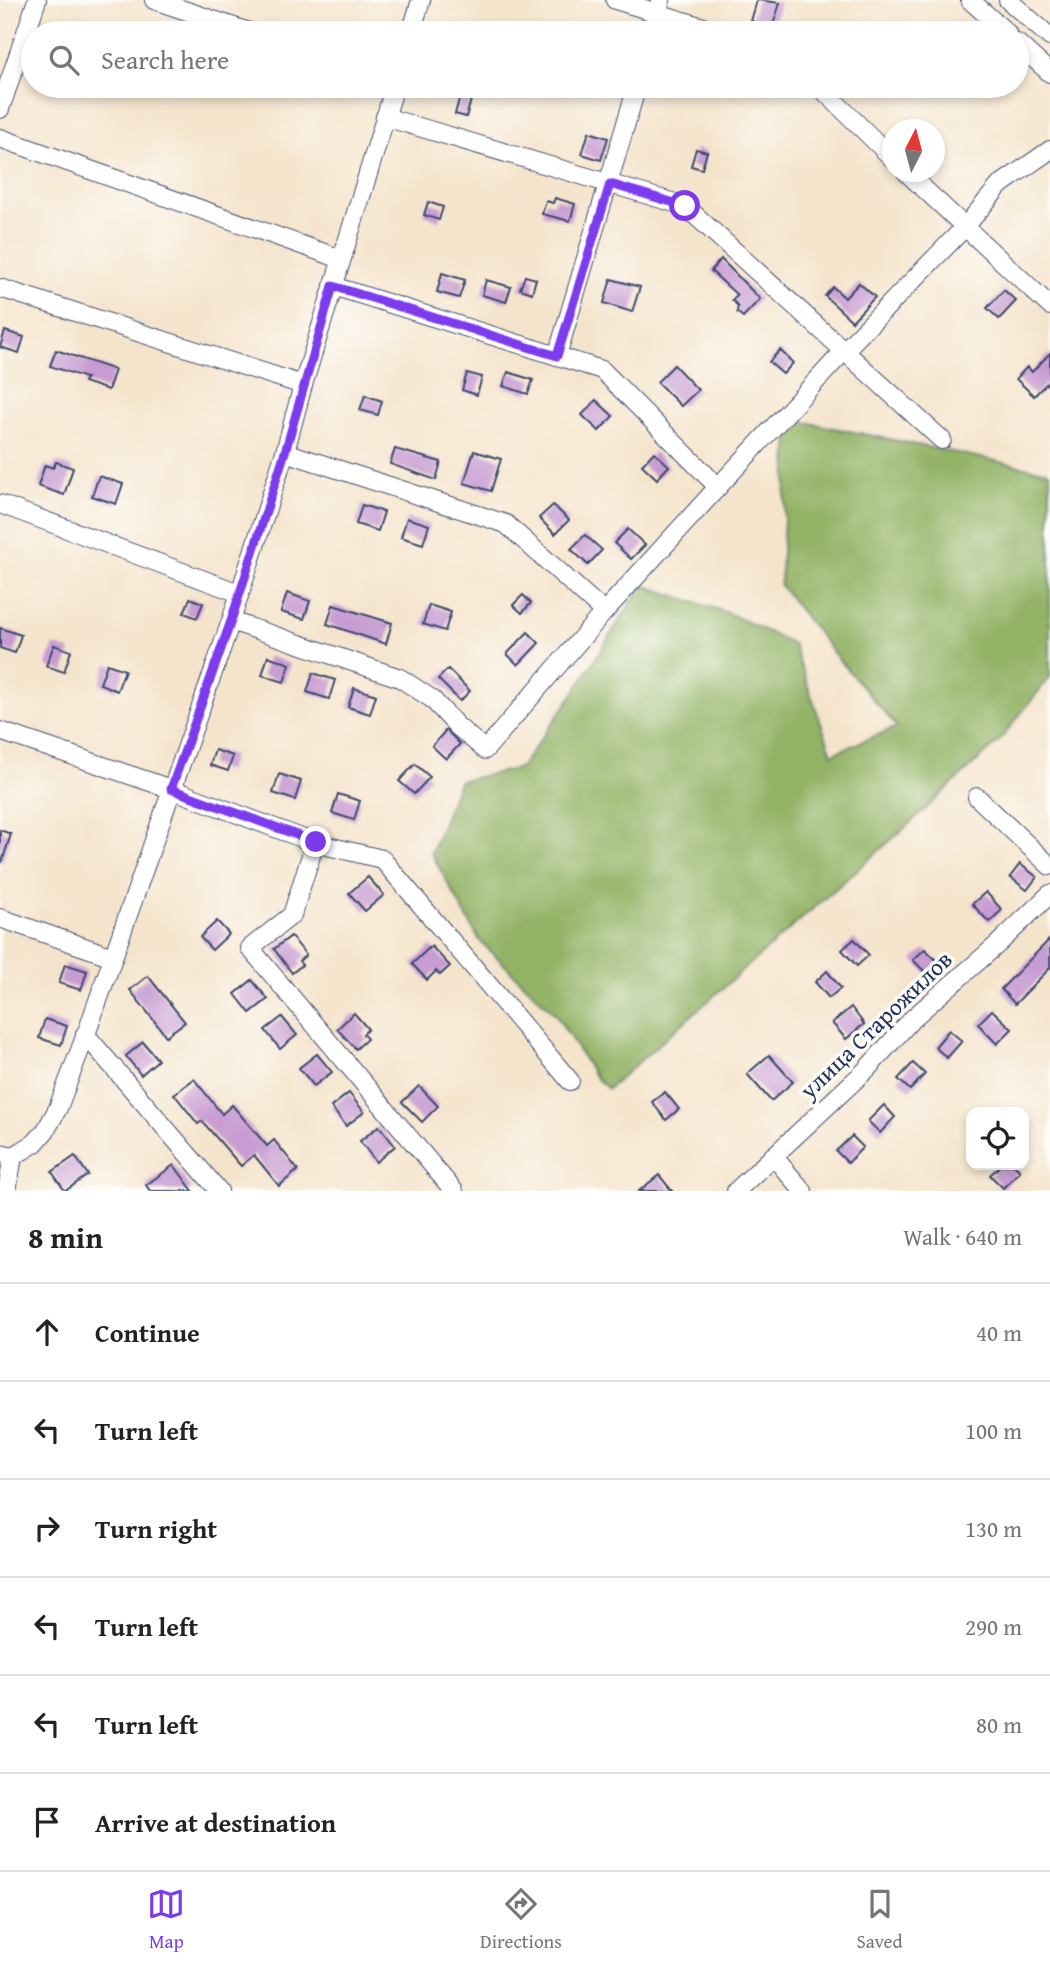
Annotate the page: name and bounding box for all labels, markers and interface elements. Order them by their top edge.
search box [21,21,1029,98]
text: Search here [101,40,229,79]
icon: search [45,41,83,79]
north arrow [882,119,945,182]
route start [669,190,700,221]
route end [300,826,331,857]
street label: улица Старожилов [791,942,960,1108]
map controls [966,1107,1029,1170]
button: locate [966,1107,1029,1170]
text: 8 min [28,1215,103,1259]
text: Walk · 640 m [903,1220,1022,1253]
icon: ahead [28,1313,66,1351]
text: Continue [95,1313,200,1352]
text: 40 m [976,1316,1022,1349]
icon: left [28,1411,66,1449]
text: Turn left [95,1411,198,1450]
text: 100 m [965,1414,1022,1447]
icon: right [28,1509,66,1547]
text: Turn right [95,1509,217,1548]
text: 130 m [965,1512,1022,1545]
icon: left [28,1607,66,1645]
text: Turn left [95,1607,198,1646]
text: 290 m [965,1610,1022,1643]
icon: left [28,1705,66,1743]
text: Turn left [95,1705,198,1744]
text: 80 m [976,1708,1022,1741]
icon: arrive [28,1803,66,1841]
text: Arrive at destination [95,1803,336,1842]
tab: Map [147,1885,185,1955]
tab: Directions [480,1885,562,1955]
tab: Saved [857,1885,903,1955]

